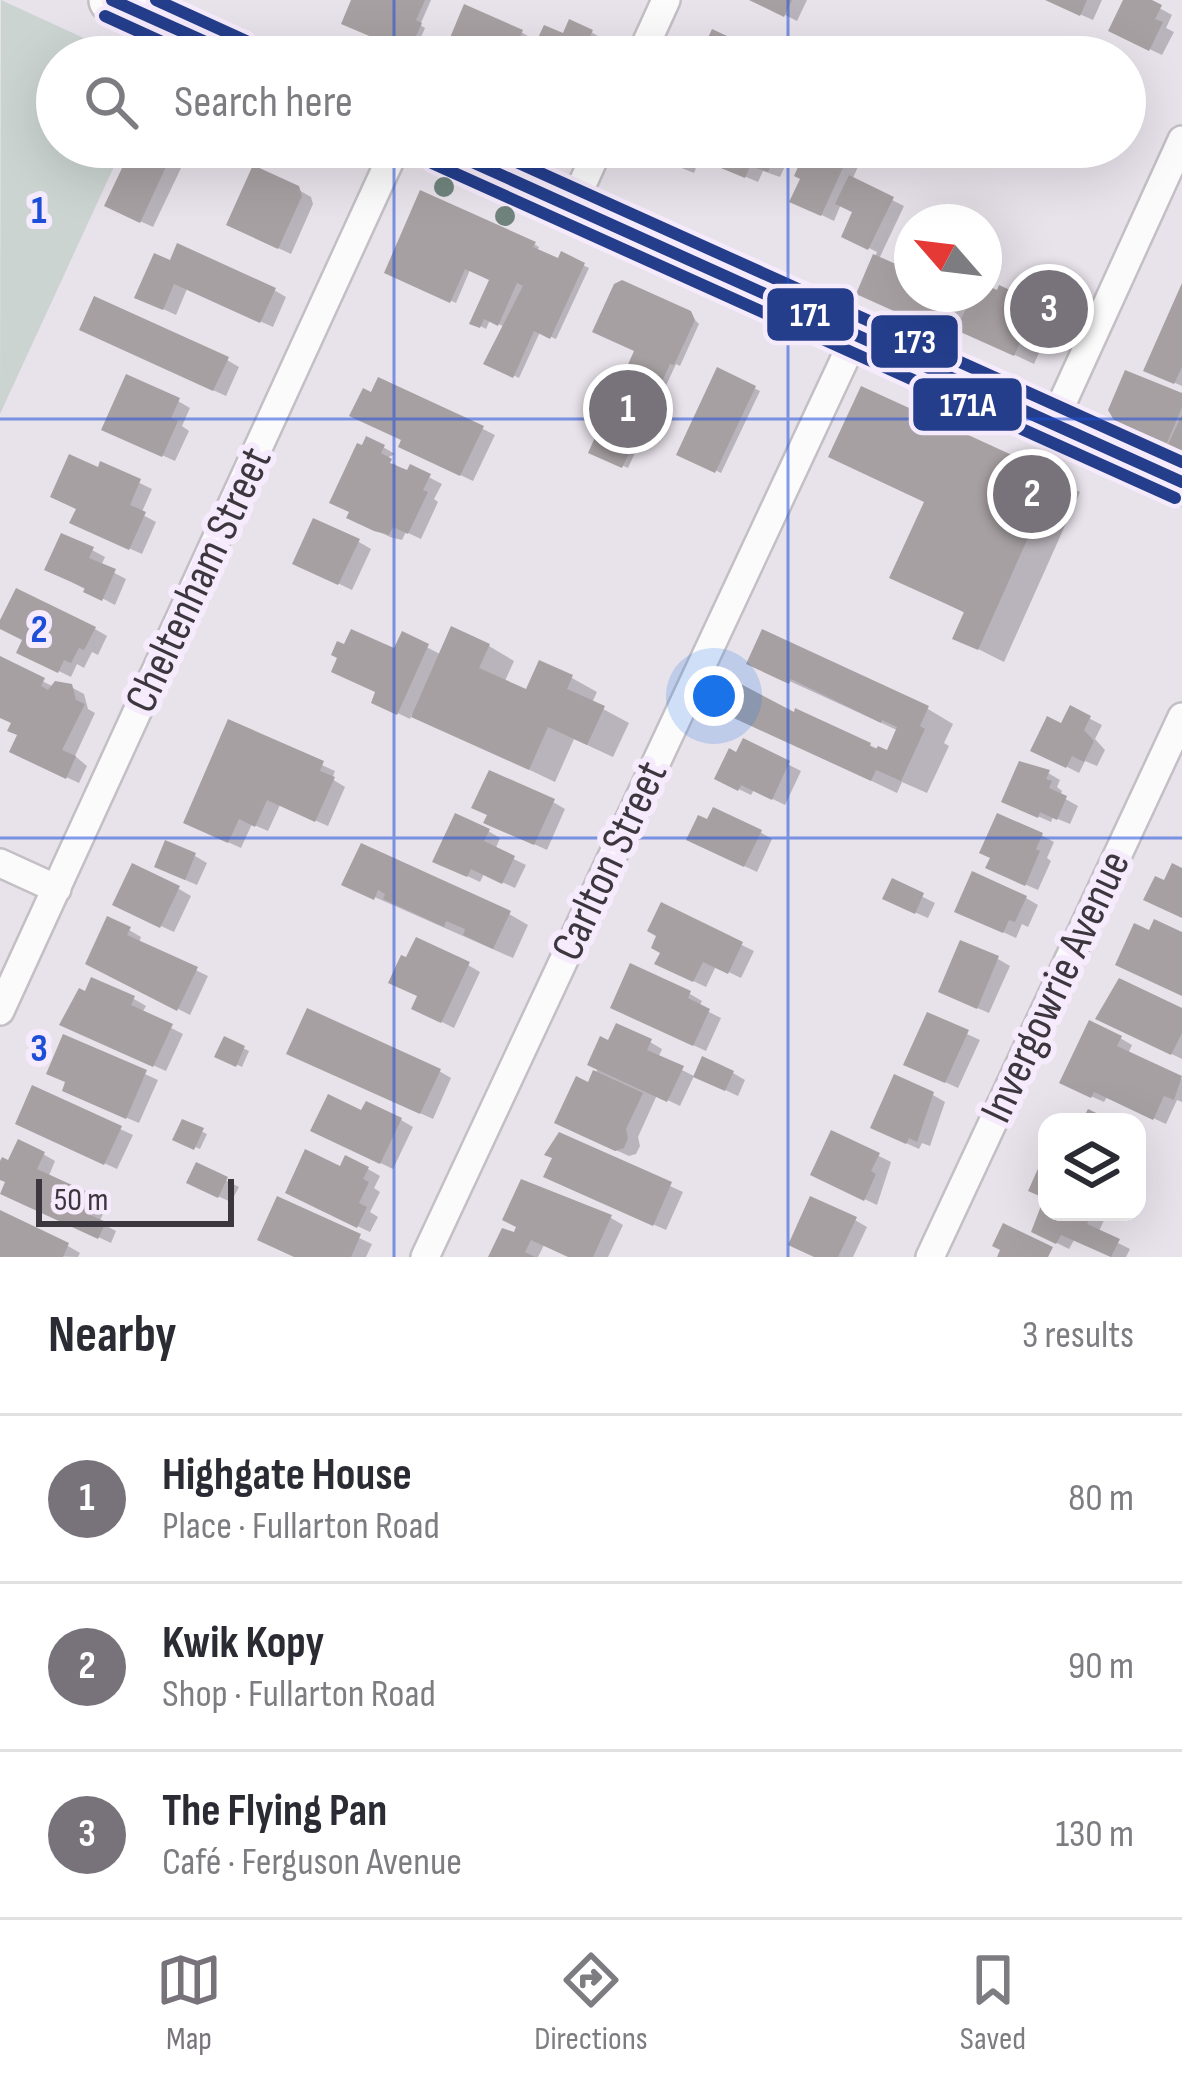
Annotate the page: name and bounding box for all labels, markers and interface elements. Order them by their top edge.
search box [36,36,1146,168]
icon: search [78,69,144,135]
text: Search here [174,75,353,130]
text: 1 [31,188,47,235]
north arrow [894,204,1002,312]
pin: 3 [1010,264,1088,354]
line badge: 171 [765,286,856,343]
text: 171 [790,296,830,336]
line badge: 173 [869,313,960,370]
text: 173 [894,323,936,363]
pin: 1 [589,364,667,454]
line badge: 171A [911,376,1024,433]
text: 171A [940,386,996,426]
street label: Cheltenham Street [114,439,284,721]
pin: 2 [993,449,1071,539]
text: 2 [30,607,48,654]
your location [684,666,744,726]
street label: Carlton Street [540,753,680,969]
street label: Invergowrie Avenue [969,843,1143,1131]
text: 3 [30,1026,48,1073]
map controls [1038,1113,1146,1221]
button: layers [1038,1113,1146,1221]
scale bar [36,1173,234,1226]
text: 50 m [54,1180,108,1220]
text: Nearby [48,1305,177,1366]
text: 3 results [1022,1312,1134,1359]
text: Highgate House [162,1448,412,1503]
text: 1 [79,1475,95,1522]
text: 80 m [1068,1475,1134,1522]
text: Place · Fullarton Road [162,1503,440,1550]
text: Kwik Kopy [162,1616,324,1671]
text: 2 [78,1643,96,1690]
text: 90 m [1068,1643,1134,1690]
text: Shop · Fullarton Road [162,1671,436,1718]
text: The Flying Pan [162,1784,387,1839]
text: 3 [78,1811,96,1858]
text: 130 m [1055,1811,1134,1858]
text: Café · Ferguson Avenue [162,1839,462,1886]
tab: Map [156,1947,222,2059]
tab: Directions [534,1947,648,2059]
tab: Saved [960,1947,1026,2059]

